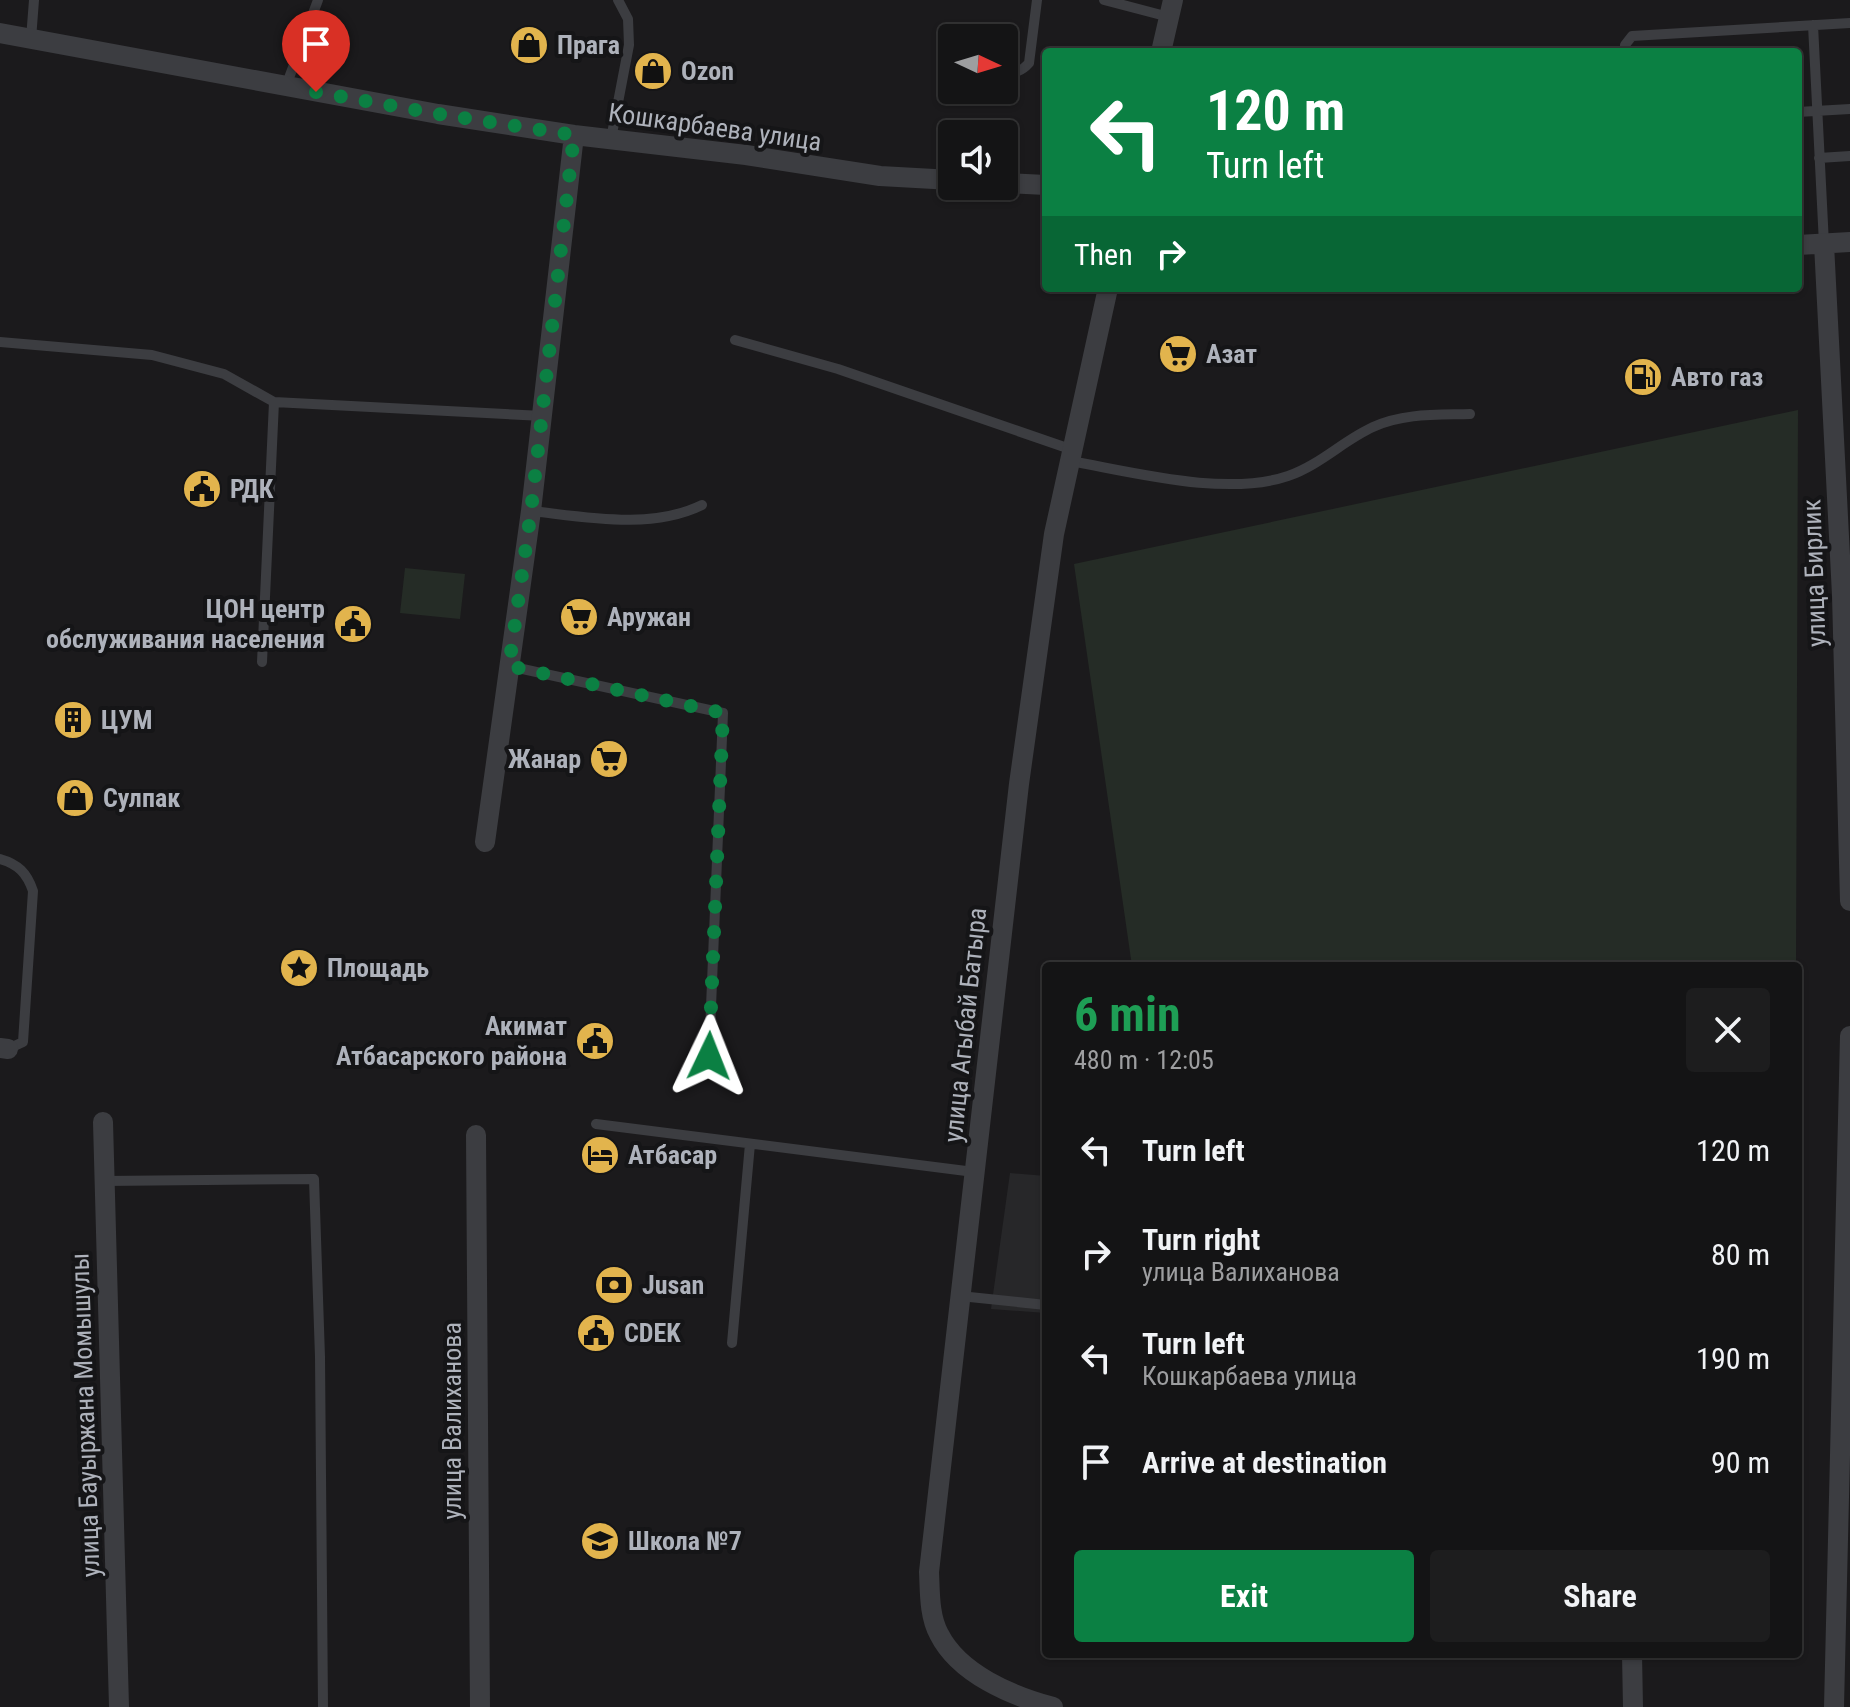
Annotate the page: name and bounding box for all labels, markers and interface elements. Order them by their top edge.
pin [282,10,350,92]
icon: arrive [294,22,338,66]
shop icon: Прага [508,24,550,66]
north arrow [938,24,1018,104]
map controls [938,24,1018,200]
place label: Прага [557,30,620,60]
shop icon: Ozon [632,50,674,92]
place label: Ozon [681,56,734,86]
text: 120 m [1206,78,1345,144]
icon: left [1074,80,1178,184]
street label: Кошкарбаева улица [606,97,824,157]
button: sound [938,120,1018,200]
text: Turn left [1206,145,1324,187]
icon: right [1149,232,1193,276]
text: Then [1074,237,1133,272]
supermarket icon: Азат [1157,333,1199,375]
place label: Азат [1206,339,1257,369]
fuel station icon: Авто газ [1622,356,1664,398]
place label: Авто газ [1671,362,1763,392]
public building icon: РДК [181,468,223,510]
place label: РДК [230,474,274,504]
street label: улица Бирлик [1796,498,1832,648]
place label: ЦОН центр обслуживания населения [46,594,325,654]
supermarket icon: Аружан [558,596,600,638]
place label: Аружан [607,602,691,632]
public building icon: ЦОН центр обслуживания населения [332,603,374,645]
building icon: ЦУМ [52,699,94,741]
place label: ЦУМ [101,705,152,735]
supermarket icon: Жанар [588,738,630,780]
place label: Жанар [508,744,581,774]
shop icon: Сулпак [54,777,96,819]
place label: Сулпак [103,783,180,813]
street label: улица Агыбай Батыра [938,906,992,1144]
place icon: Площадь [278,947,320,989]
place label: Площадь [327,953,429,983]
text: 6 min [1074,986,1181,1043]
button: close [1686,988,1770,1072]
place label: Акимат Атбасарского района [336,1011,567,1071]
position arrow [667,1014,751,1098]
public building icon: Акимат Атбасарского района [574,1020,616,1062]
text: 480 m · 12:05 [1074,1045,1214,1075]
icon: left [1074,1128,1118,1172]
text: Turn left [1142,1133,1245,1168]
text: 120 m [1696,1133,1770,1168]
hotel icon: Атбасар [579,1134,621,1176]
place label: Атбасар [628,1140,717,1170]
text: Turn right [1142,1222,1260,1257]
icon: right [1074,1232,1118,1276]
text: 80 m [1711,1237,1770,1272]
street label: улица Бауыржана Момышулы [64,1252,106,1578]
text: улица Валиханова [1142,1257,1340,1287]
bank icon: Jusan [593,1264,635,1306]
place label: Jusan [642,1270,704,1300]
public building icon: CDEK [575,1312,617,1354]
place label: CDEK [624,1318,681,1348]
street label: улица Валиханова [437,1322,467,1520]
text: Turn left [1142,1326,1245,1361]
icon: left [1074,1336,1118,1380]
text: 190 m [1696,1341,1770,1376]
text: Кошкарбаева улица [1142,1361,1357,1391]
icon: arrive [1074,1440,1118,1484]
text: Arrive at destination [1142,1445,1387,1480]
text: 90 m [1711,1445,1770,1480]
school or university icon: Школа №7 [579,1520,621,1562]
place label: Школа №7 [628,1526,742,1556]
button: Exit [1074,1550,1414,1642]
button: Share [1430,1550,1770,1642]

